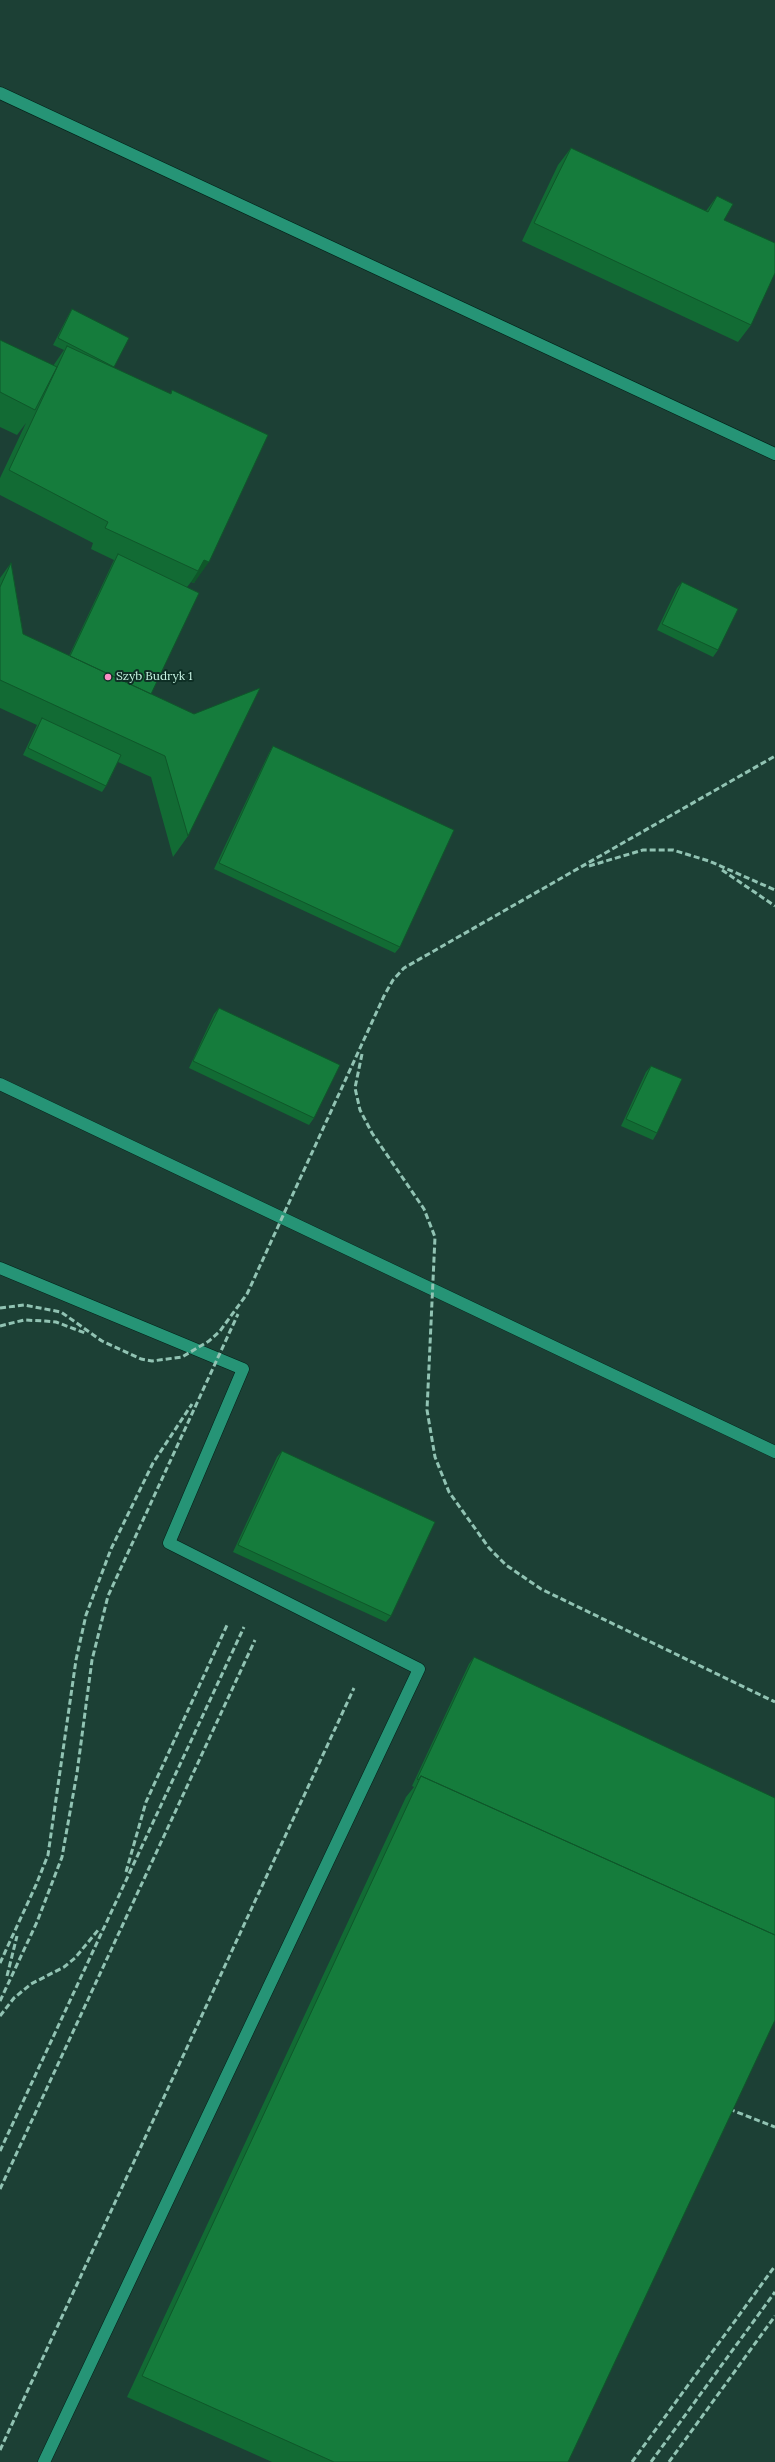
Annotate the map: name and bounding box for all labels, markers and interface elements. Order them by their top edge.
place label: Szyb Budryk 1 [116,670,193,684]
marker: Szyb Budryk 1 [103,672,113,682]

